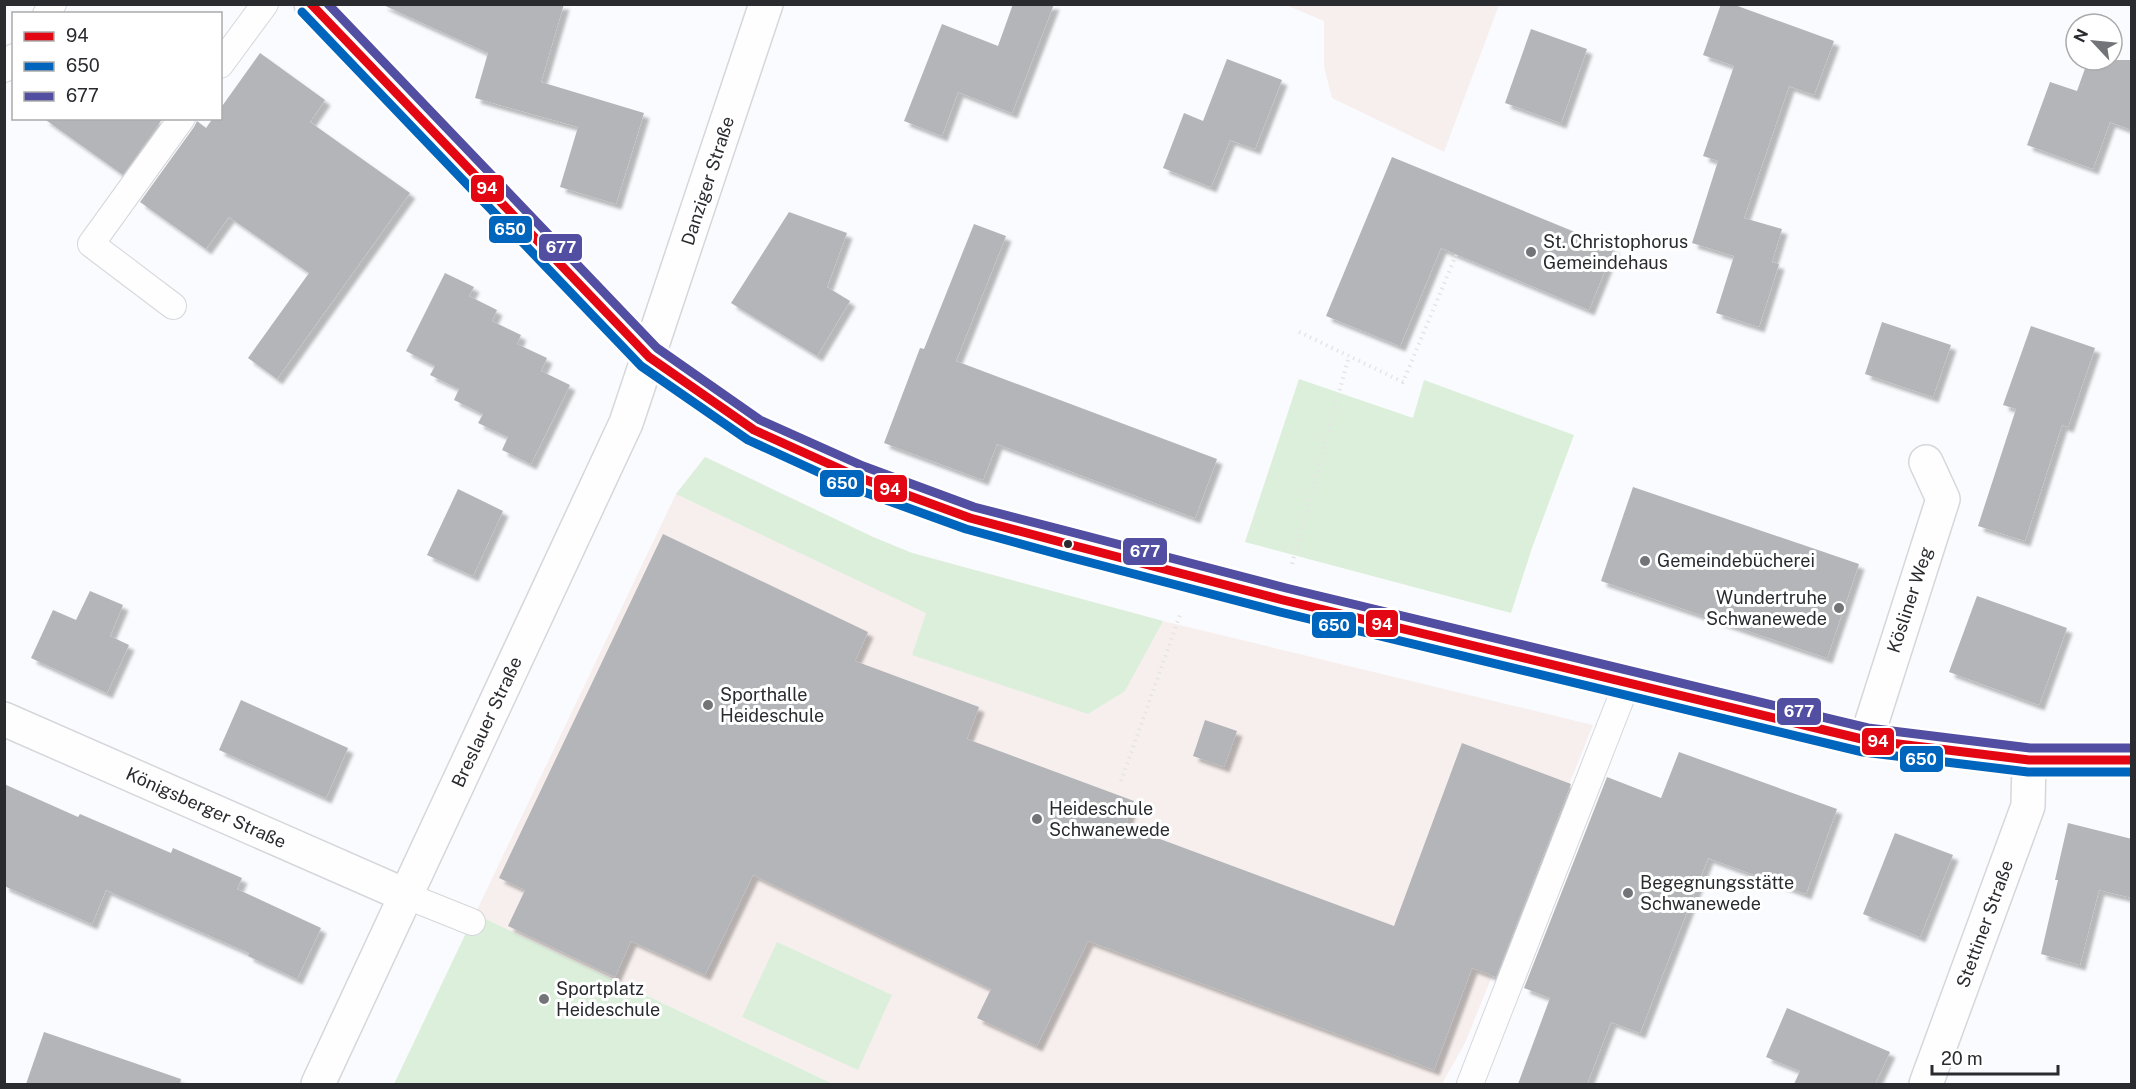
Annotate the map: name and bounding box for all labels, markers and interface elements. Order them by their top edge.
legend [12,12,222,120]
north arrow [2064,12,2124,72]
text: 94 [66,25,89,46]
text: N [2070,26,2092,45]
text: 650 [66,55,100,76]
text: 677 [66,85,99,106]
street label: Danziger Straße [677,114,738,248]
line badge: 94 [470,174,505,203]
text: 94 [477,179,498,198]
line badge: 650 [488,215,533,244]
text: 650 [494,220,526,239]
place label: St. Christophorus Gemeindehaus [1543,231,1688,273]
line badge: 677 [538,233,583,262]
text: 677 [546,238,576,257]
marker: St. Christophorus Gemeindehaus [1524,245,1538,259]
line badge: 650 [819,469,865,498]
text: 650 [826,474,858,493]
line badge: 94 [873,474,908,503]
text: 94 [880,480,901,499]
line badge: 677 [1122,537,1168,566]
unlabelled marker [1062,538,1074,550]
text: 677 [1130,542,1160,561]
street label: Kösliner Weg [1883,544,1937,655]
place label: Gemeindebücherei [1657,550,1815,571]
marker: Gemeindebücherei [1638,554,1652,568]
place label: Wundertruhe Schwanewede [1706,587,1827,629]
marker: Wundertruhe Schwanewede [1832,601,1846,615]
line badge: 94 [1365,609,1399,638]
line badge: 650 [1311,611,1357,639]
text: 94 [1372,615,1393,634]
text: 650 [1318,616,1350,635]
street label: Breslauer Straße [447,653,526,790]
place label: Sporthalle Heideschule [720,684,824,726]
line badge: 677 [1776,697,1822,726]
marker: Sporthalle Heideschule [701,698,715,712]
text: 677 [1784,702,1814,721]
line badge: 94 [1861,727,1895,756]
text: 94 [1868,732,1889,751]
line badge: 650 [1899,745,1944,773]
text: 650 [1905,750,1937,769]
street label: Königsberger Straße [123,763,290,852]
place label: Heideschule Schwanewede [1049,798,1170,840]
marker: Heideschule Schwanewede [1030,812,1044,826]
street label: Stettiner Straße [1952,857,2017,990]
place label: Begegnungsstätte Schwanewede [1640,872,1794,914]
marker: Begegnungsstätte Schwanewede [1621,886,1635,900]
place label: Sportplatz Heideschule [556,978,660,1020]
marker: Sportplatz Heideschule [537,992,551,1006]
scale bar [1932,1038,2058,1076]
text: 20 m [1941,1048,1983,1069]

